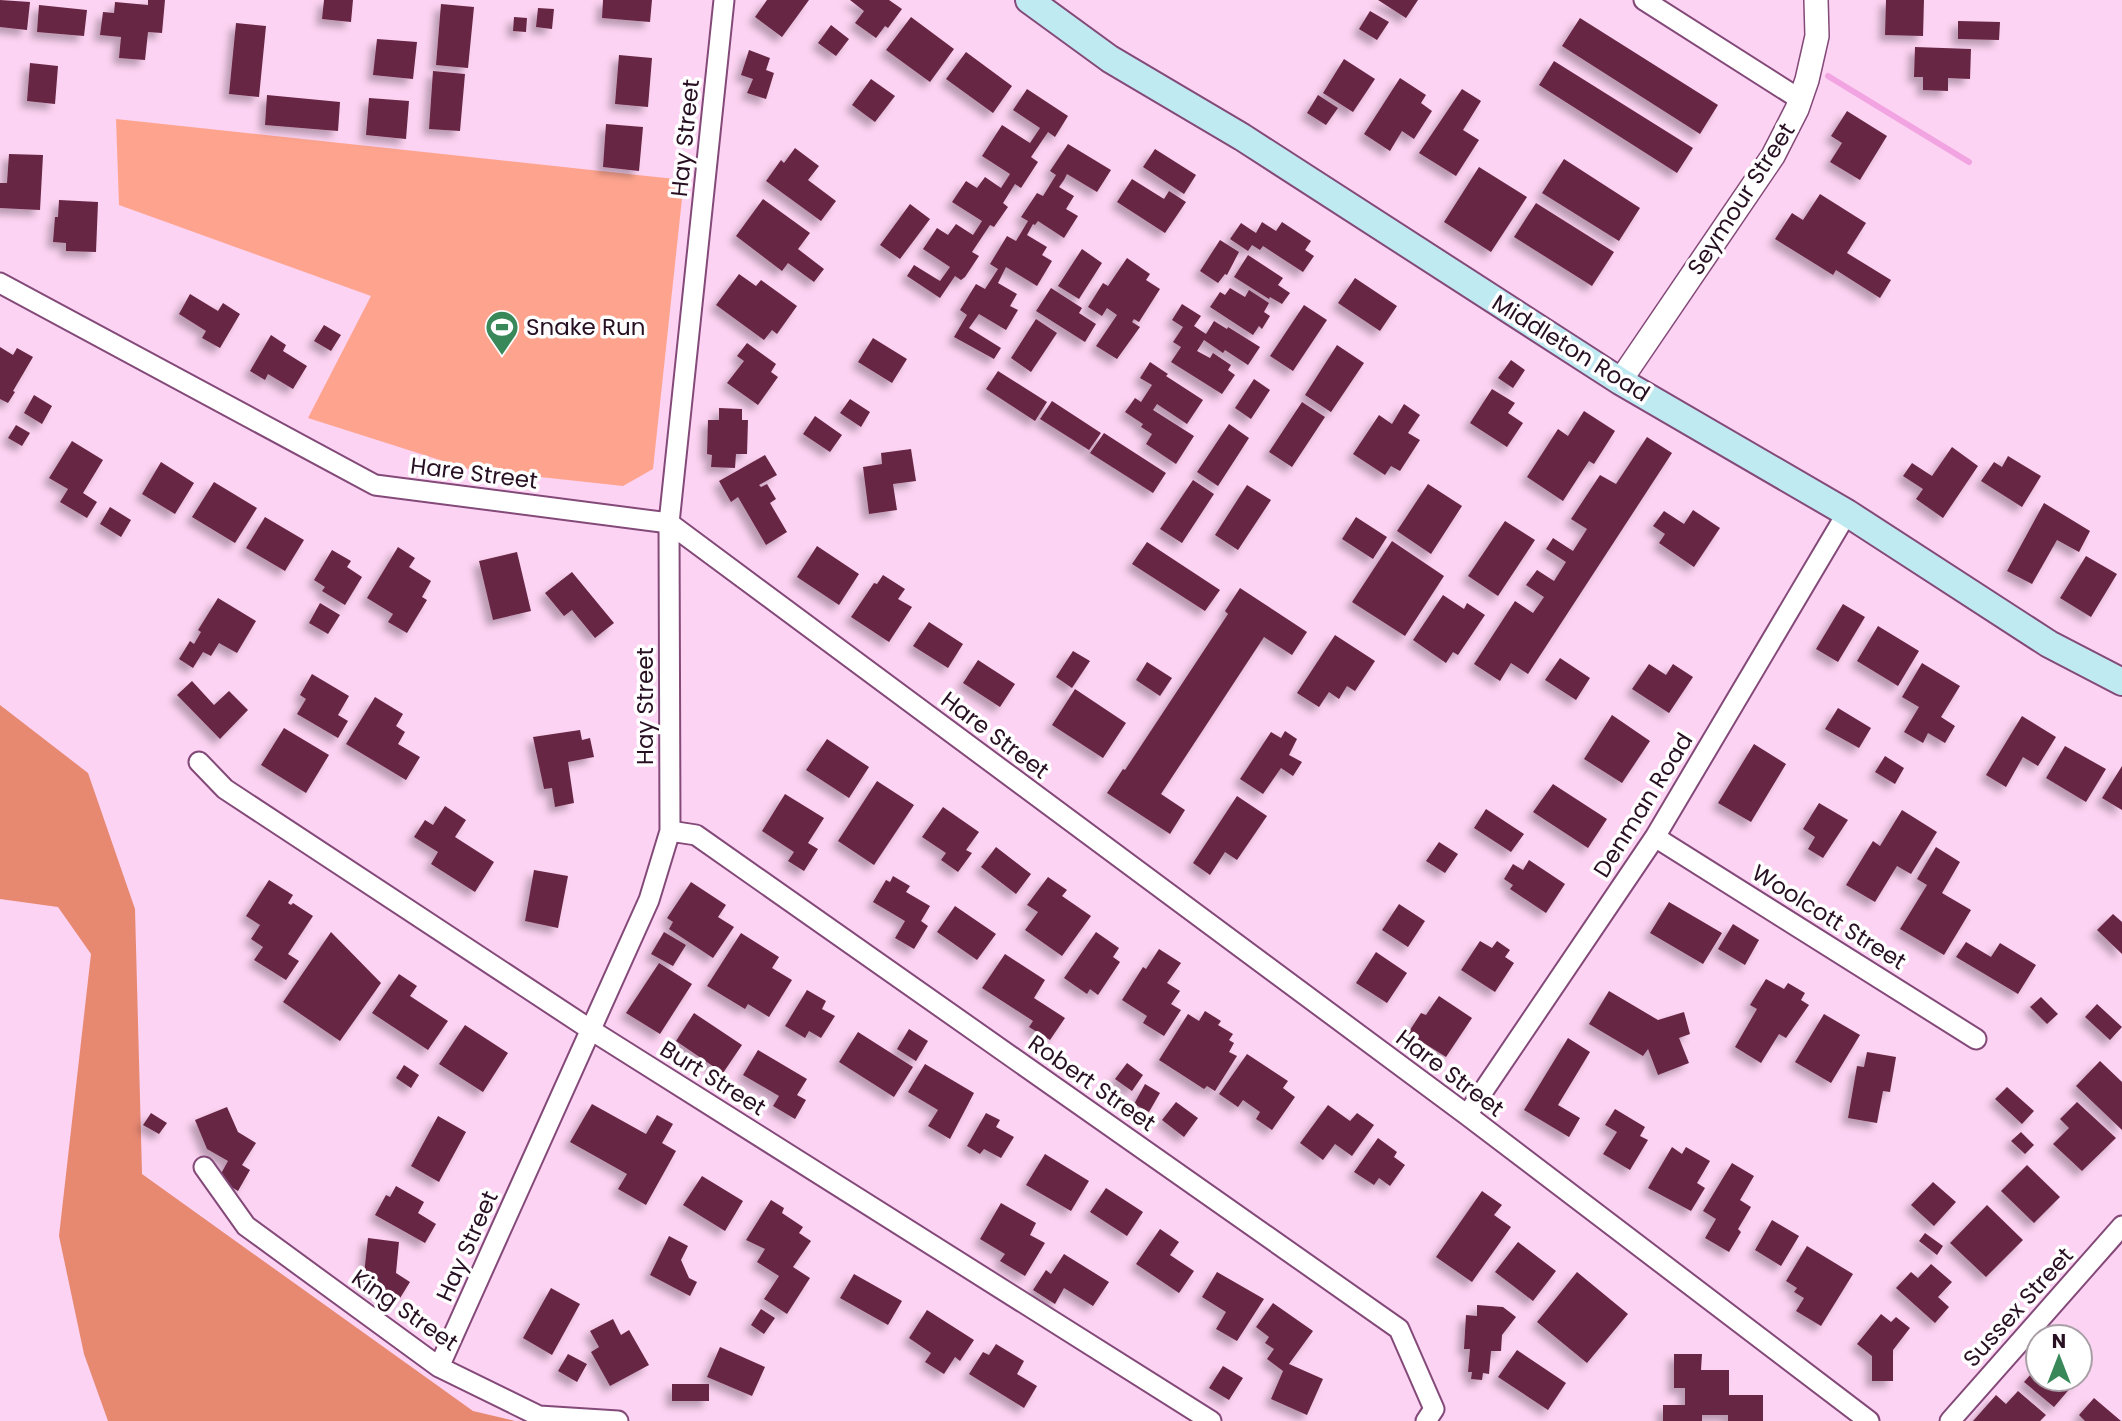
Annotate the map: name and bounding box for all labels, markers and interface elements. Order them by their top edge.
street label: Hay Street [663,78,707,198]
street label: Seymour Street [1680,117,1802,281]
street label: Middleton Road [1486,287,1656,409]
sports icon: Snake Run [483,308,521,357]
place label: Snake Run [526,311,645,343]
street label: Hare Street [409,449,539,497]
street label: Hay Street [629,647,661,765]
street label: Hare Street [934,684,1056,786]
street label: Denman Road [1586,726,1700,884]
street label: Woolcott Street [1746,857,1912,977]
street label: Hare Street [1389,1022,1511,1124]
street label: Robert Street [1022,1027,1162,1139]
street label: Burt Street [654,1033,772,1123]
street label: Hay Street [428,1186,506,1306]
street label: Sussex Street [1956,1240,2080,1374]
street label: King Street [345,1262,465,1358]
north arrow [2024,1323,2094,1393]
text: N [2052,1328,2066,1355]

